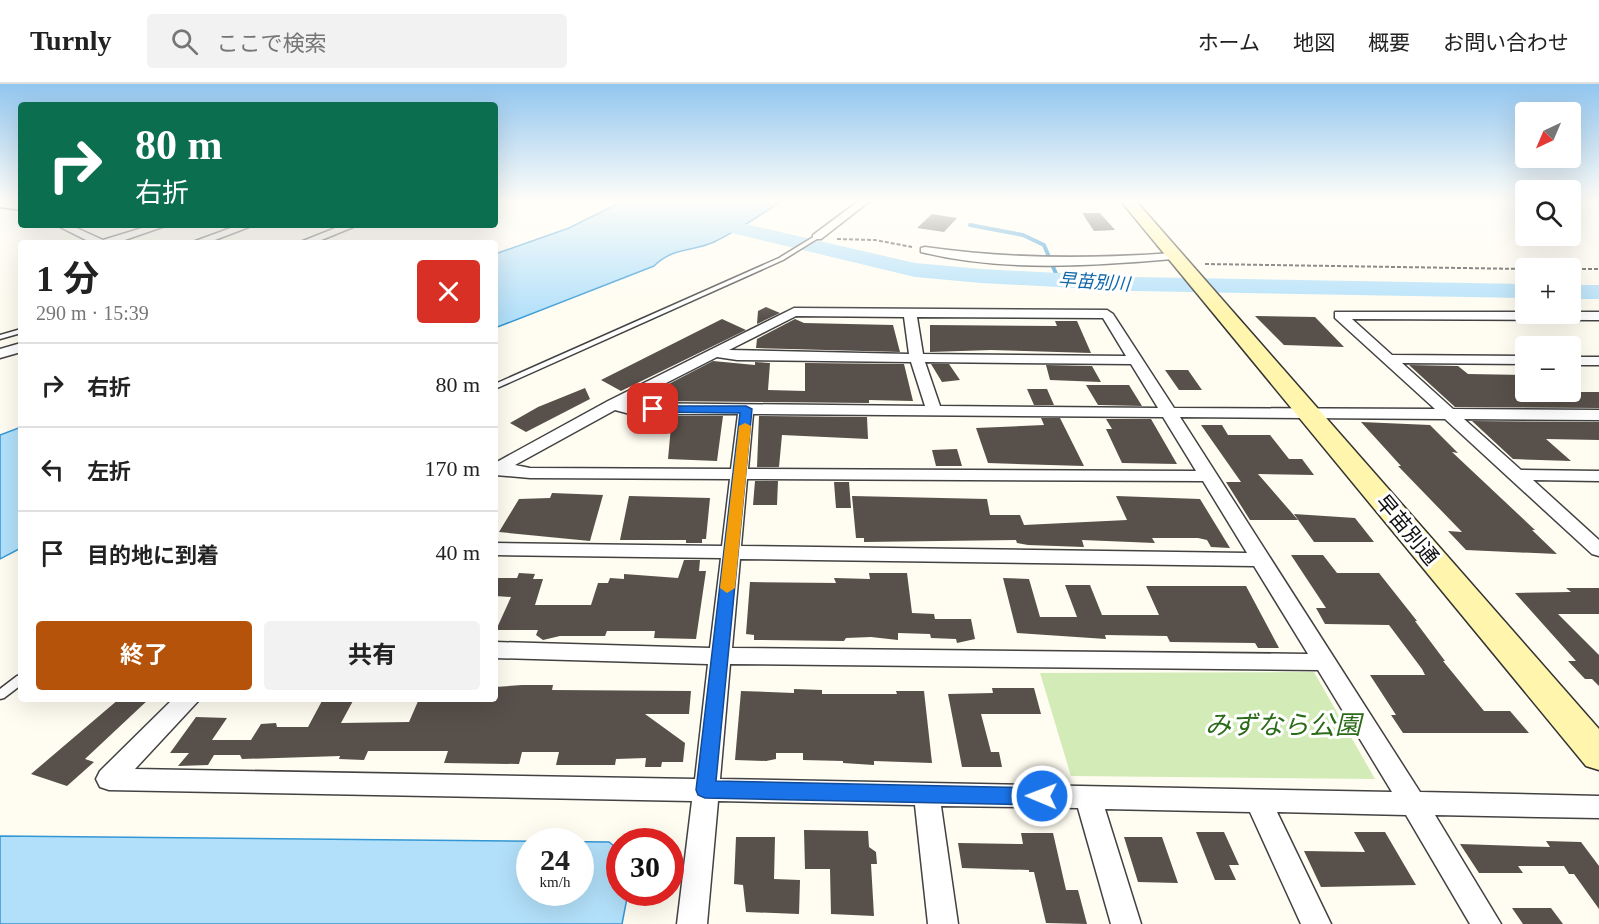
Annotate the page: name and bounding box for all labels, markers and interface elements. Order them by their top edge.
search box [147,14,567,68]
text: Turnly [30,25,111,56]
icon: search [168,25,201,58]
text: ここで検索 [216,31,326,56]
text: ホーム [1198,31,1260,55]
text: 地図 [1293,31,1335,55]
text: 概要 [1368,31,1410,55]
text: お問い合わせ [1443,31,1569,55]
north arrow [1515,102,1581,168]
map controls [1515,102,1581,402]
text: 80 m [135,122,223,168]
icon: right [36,126,114,204]
text: 右折 [135,178,189,208]
button: search [1515,180,1581,246]
button: + [1515,258,1581,324]
text: 1 分 [36,259,99,299]
button: close [417,260,480,323]
water label: 早苗別川 [1057,270,1133,295]
text: 290 m · 15:39 [36,302,149,324]
button: − [1515,336,1581,402]
icon: right [36,369,69,402]
text: 80 m [435,372,480,397]
text: 右折 [87,375,131,400]
pin [627,383,678,434]
icon: arrive [636,392,669,425]
icon: left [36,453,69,486]
text: 170 m [424,456,480,481]
text: 左折 [87,459,131,484]
street label: 早苗別通 [1371,490,1443,570]
icon: arrive [36,537,69,570]
text: 40 m [435,540,480,565]
text: 目的地に到着 [87,543,219,568]
button: 終了 [36,621,252,690]
button: 共有 [264,621,480,690]
park label: みずなら公園 [1205,711,1365,740]
position arrow [1010,764,1074,828]
speed limit sign: 30 [606,828,684,906]
text: 24 [540,843,570,876]
text: km/h [540,874,570,890]

